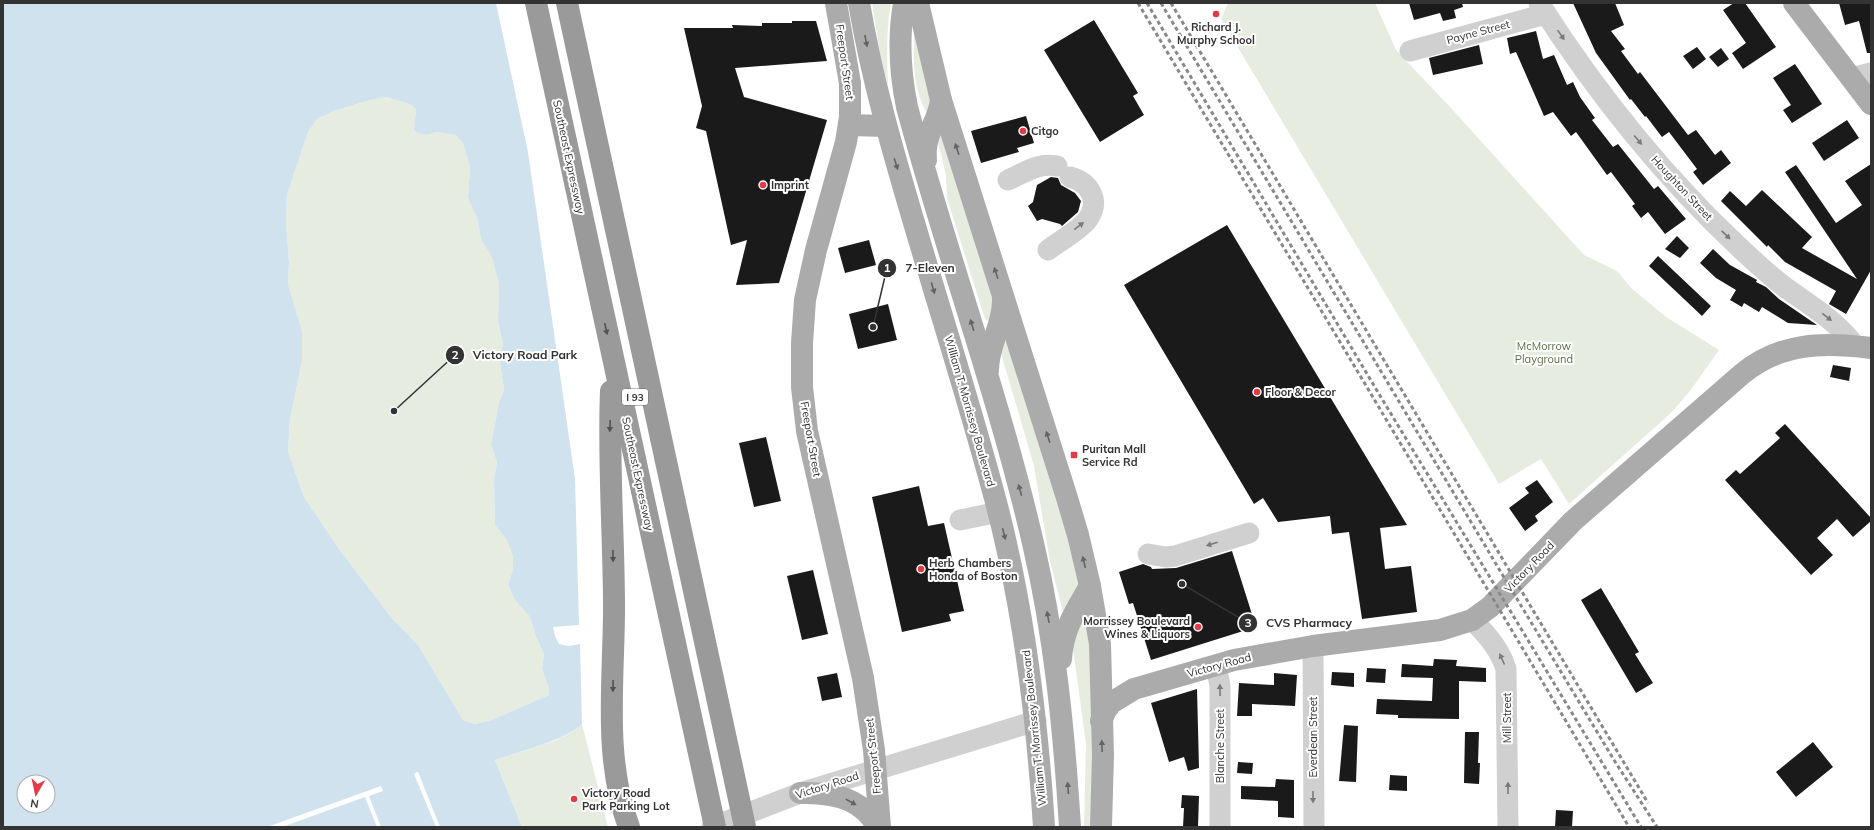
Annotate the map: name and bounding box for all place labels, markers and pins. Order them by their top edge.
marker: Richard J. Murphy School [1211,9,1221,19]
place label: Richard J. Murphy School [1177,20,1255,47]
place label: Citgo [1031,124,1059,138]
marker: Citgo [1018,126,1028,136]
place label: Imprint [771,178,809,192]
marker: Imprint [758,180,768,190]
callout: 7-Eleven [877,256,962,280]
callout: Victory Road Park [445,343,585,367]
place label: Floor & Decor [1265,385,1336,399]
marker: Floor & Decor [1252,387,1262,397]
place label: Puritan Mall Service Rd [1082,442,1146,469]
marker: Puritan Mall Service Rd [1069,450,1079,460]
place label: Herb Chambers Honda of Boston [929,556,1018,583]
marker: Herb Chambers Honda of Boston [916,564,926,574]
callout: CVS Pharmacy [1238,611,1360,635]
place label: Morrissey Boulevard Wines & Liquors [1083,614,1190,641]
marker: Morrissey Boulevard Wines & Liquors [1193,622,1203,632]
place label: Victory Road Park Parking Lot [581,786,670,813]
marker: Victory Road Park Parking Lot [569,794,579,804]

